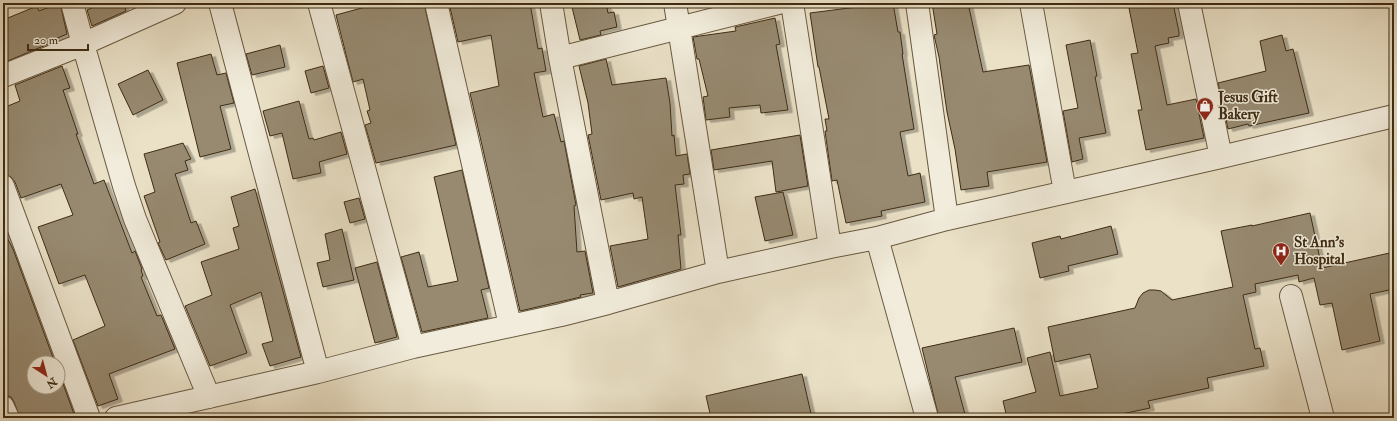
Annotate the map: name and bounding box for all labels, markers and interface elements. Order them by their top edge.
scale bar [28,26,88,52]
text: 20 m [34,33,59,48]
place label: Jesus Gift Bakery [1217,88,1278,125]
shop icon: Jesus Gift Bakery [1195,96,1215,121]
place label: St Ann's Hospital [1294,233,1345,270]
hospital icon: St Ann's Hospital [1271,241,1291,266]
north arrow [26,355,66,395]
text: N [43,374,60,392]

